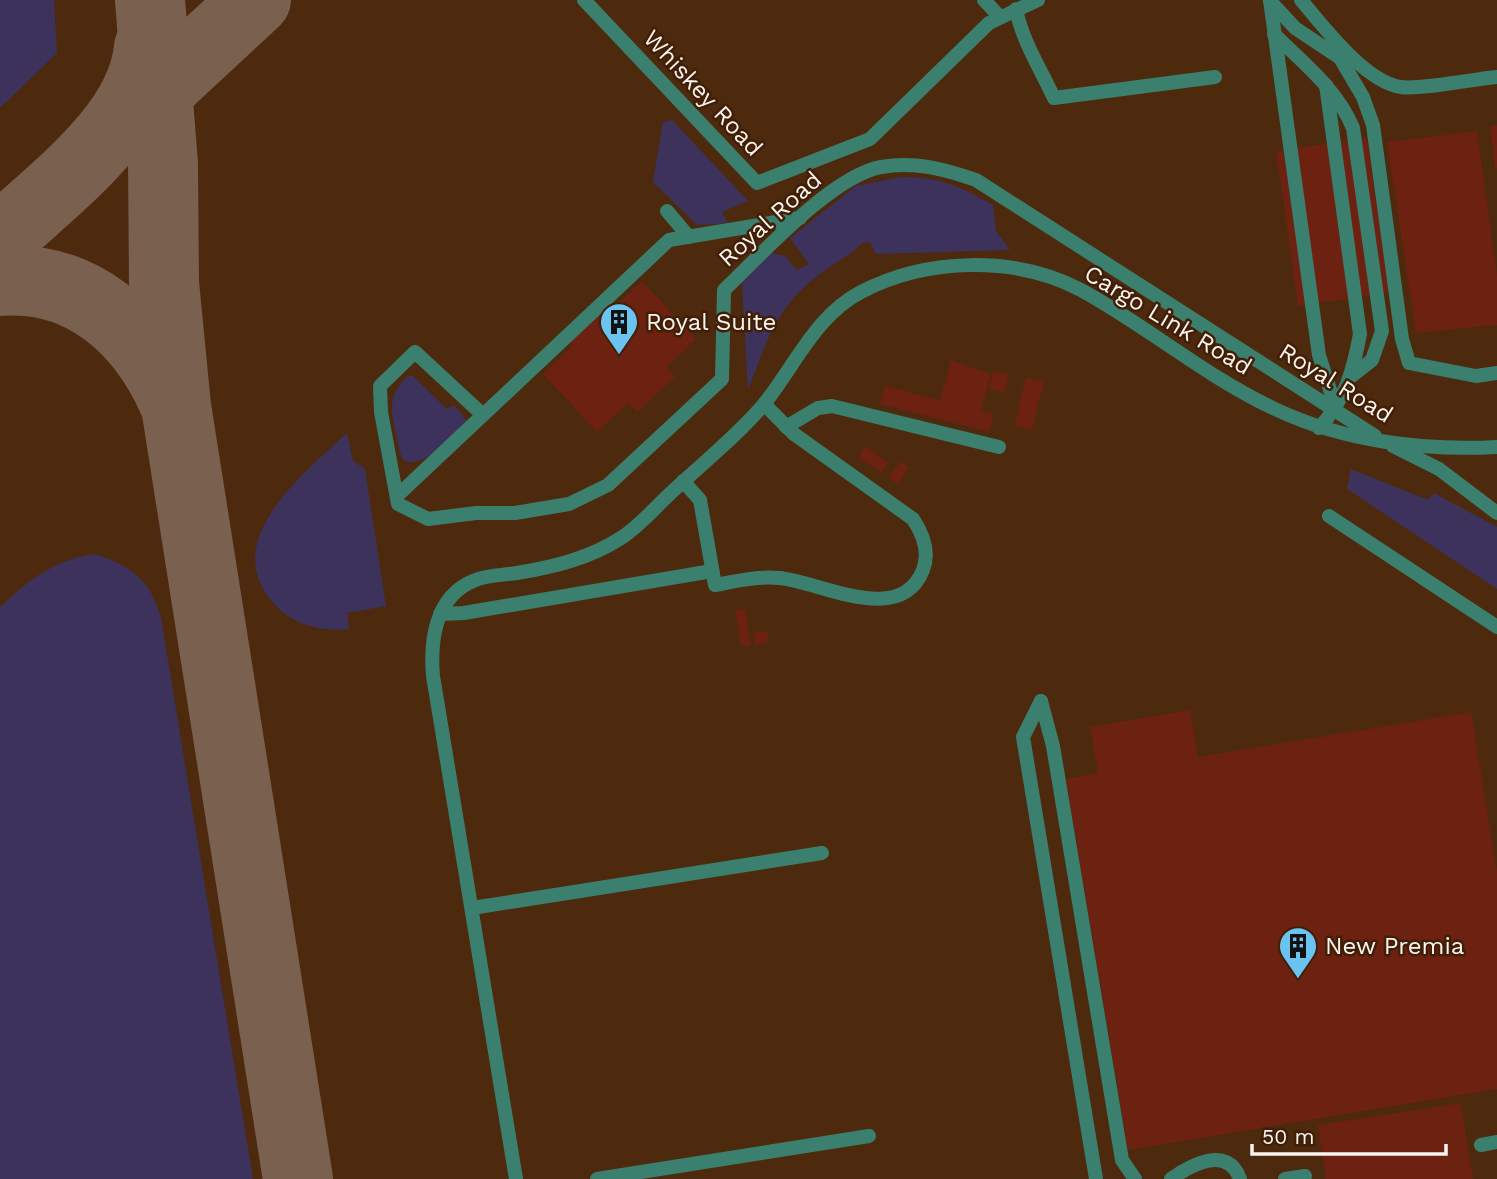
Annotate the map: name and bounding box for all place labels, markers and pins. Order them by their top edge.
building icon: Royal Suite [598,301,640,356]
place label: Royal Suite [646,308,776,336]
building icon: New Premia [1277,925,1319,980]
place label: New Premia [1325,932,1464,960]

